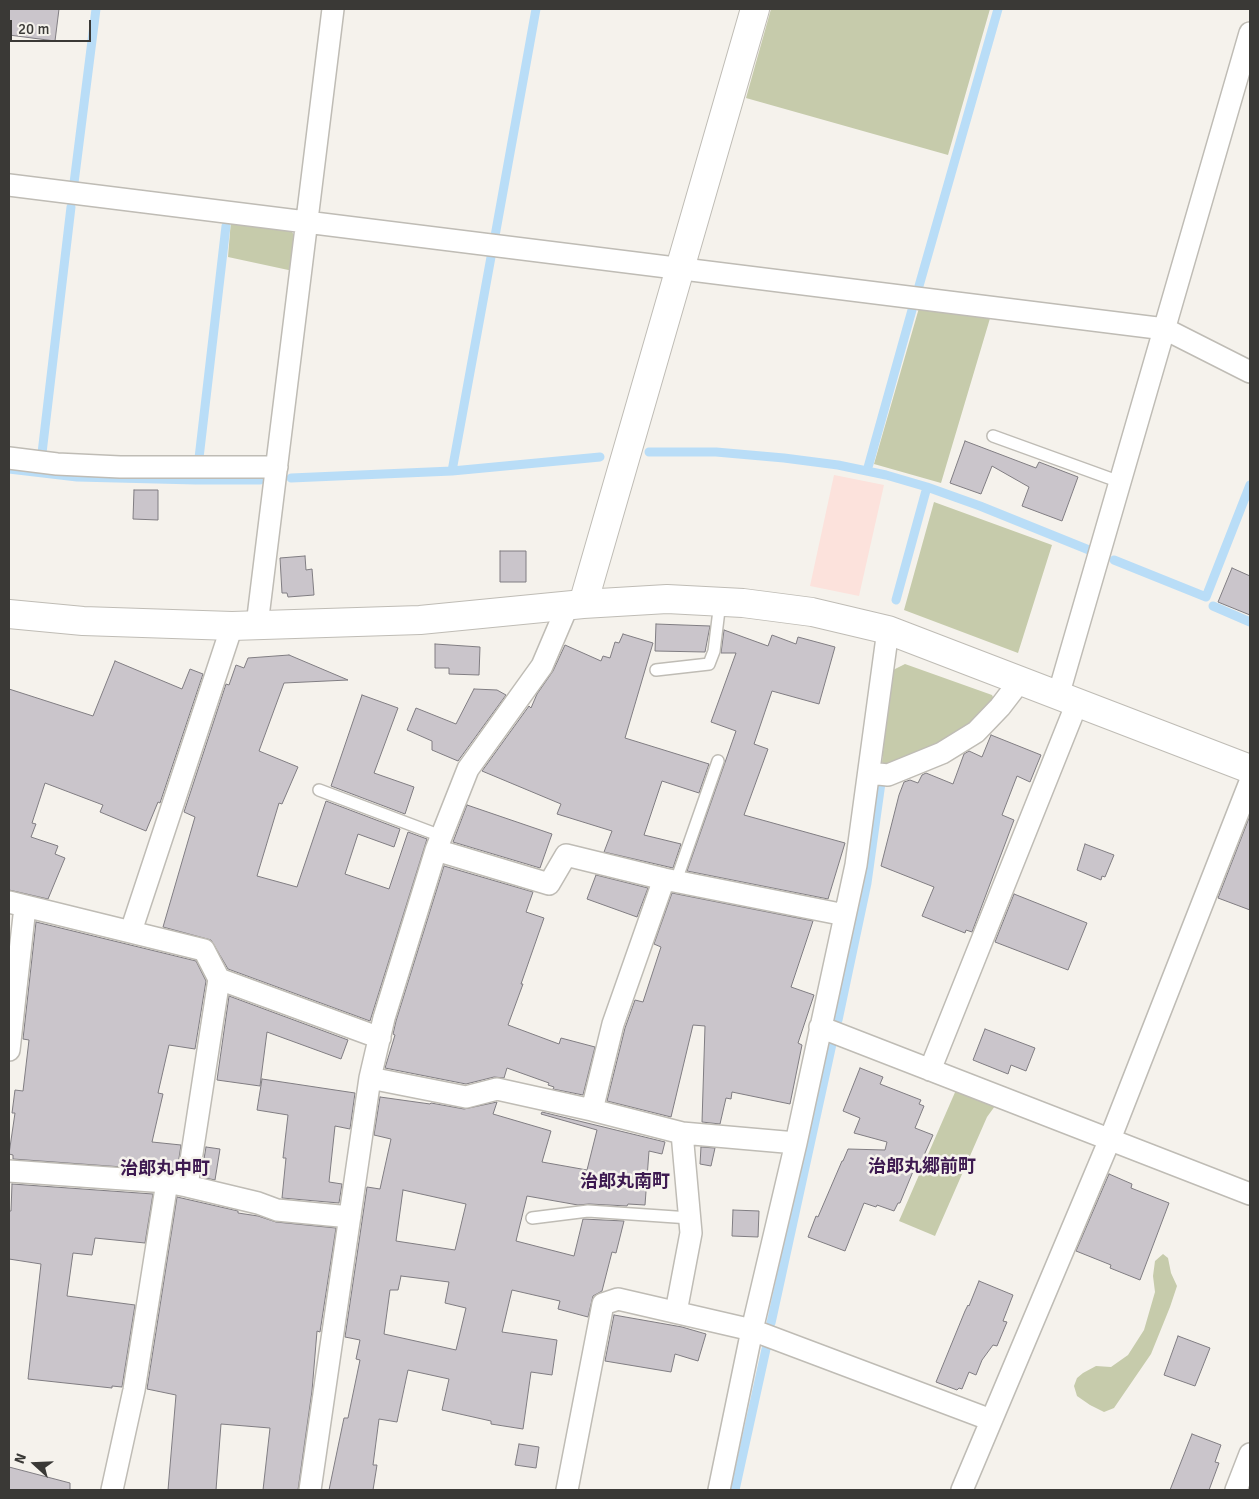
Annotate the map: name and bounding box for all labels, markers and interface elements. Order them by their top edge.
scale bar [12,10,94,42]
text: 20 m [18,20,49,38]
district label: 治郎丸郷前町 [868,1156,976,1178]
district label: 治郎丸中町 [120,1158,210,1180]
district label: 治郎丸南町 [580,1171,670,1193]
north arrow [10,1439,60,1489]
text: N [11,1451,30,1466]

